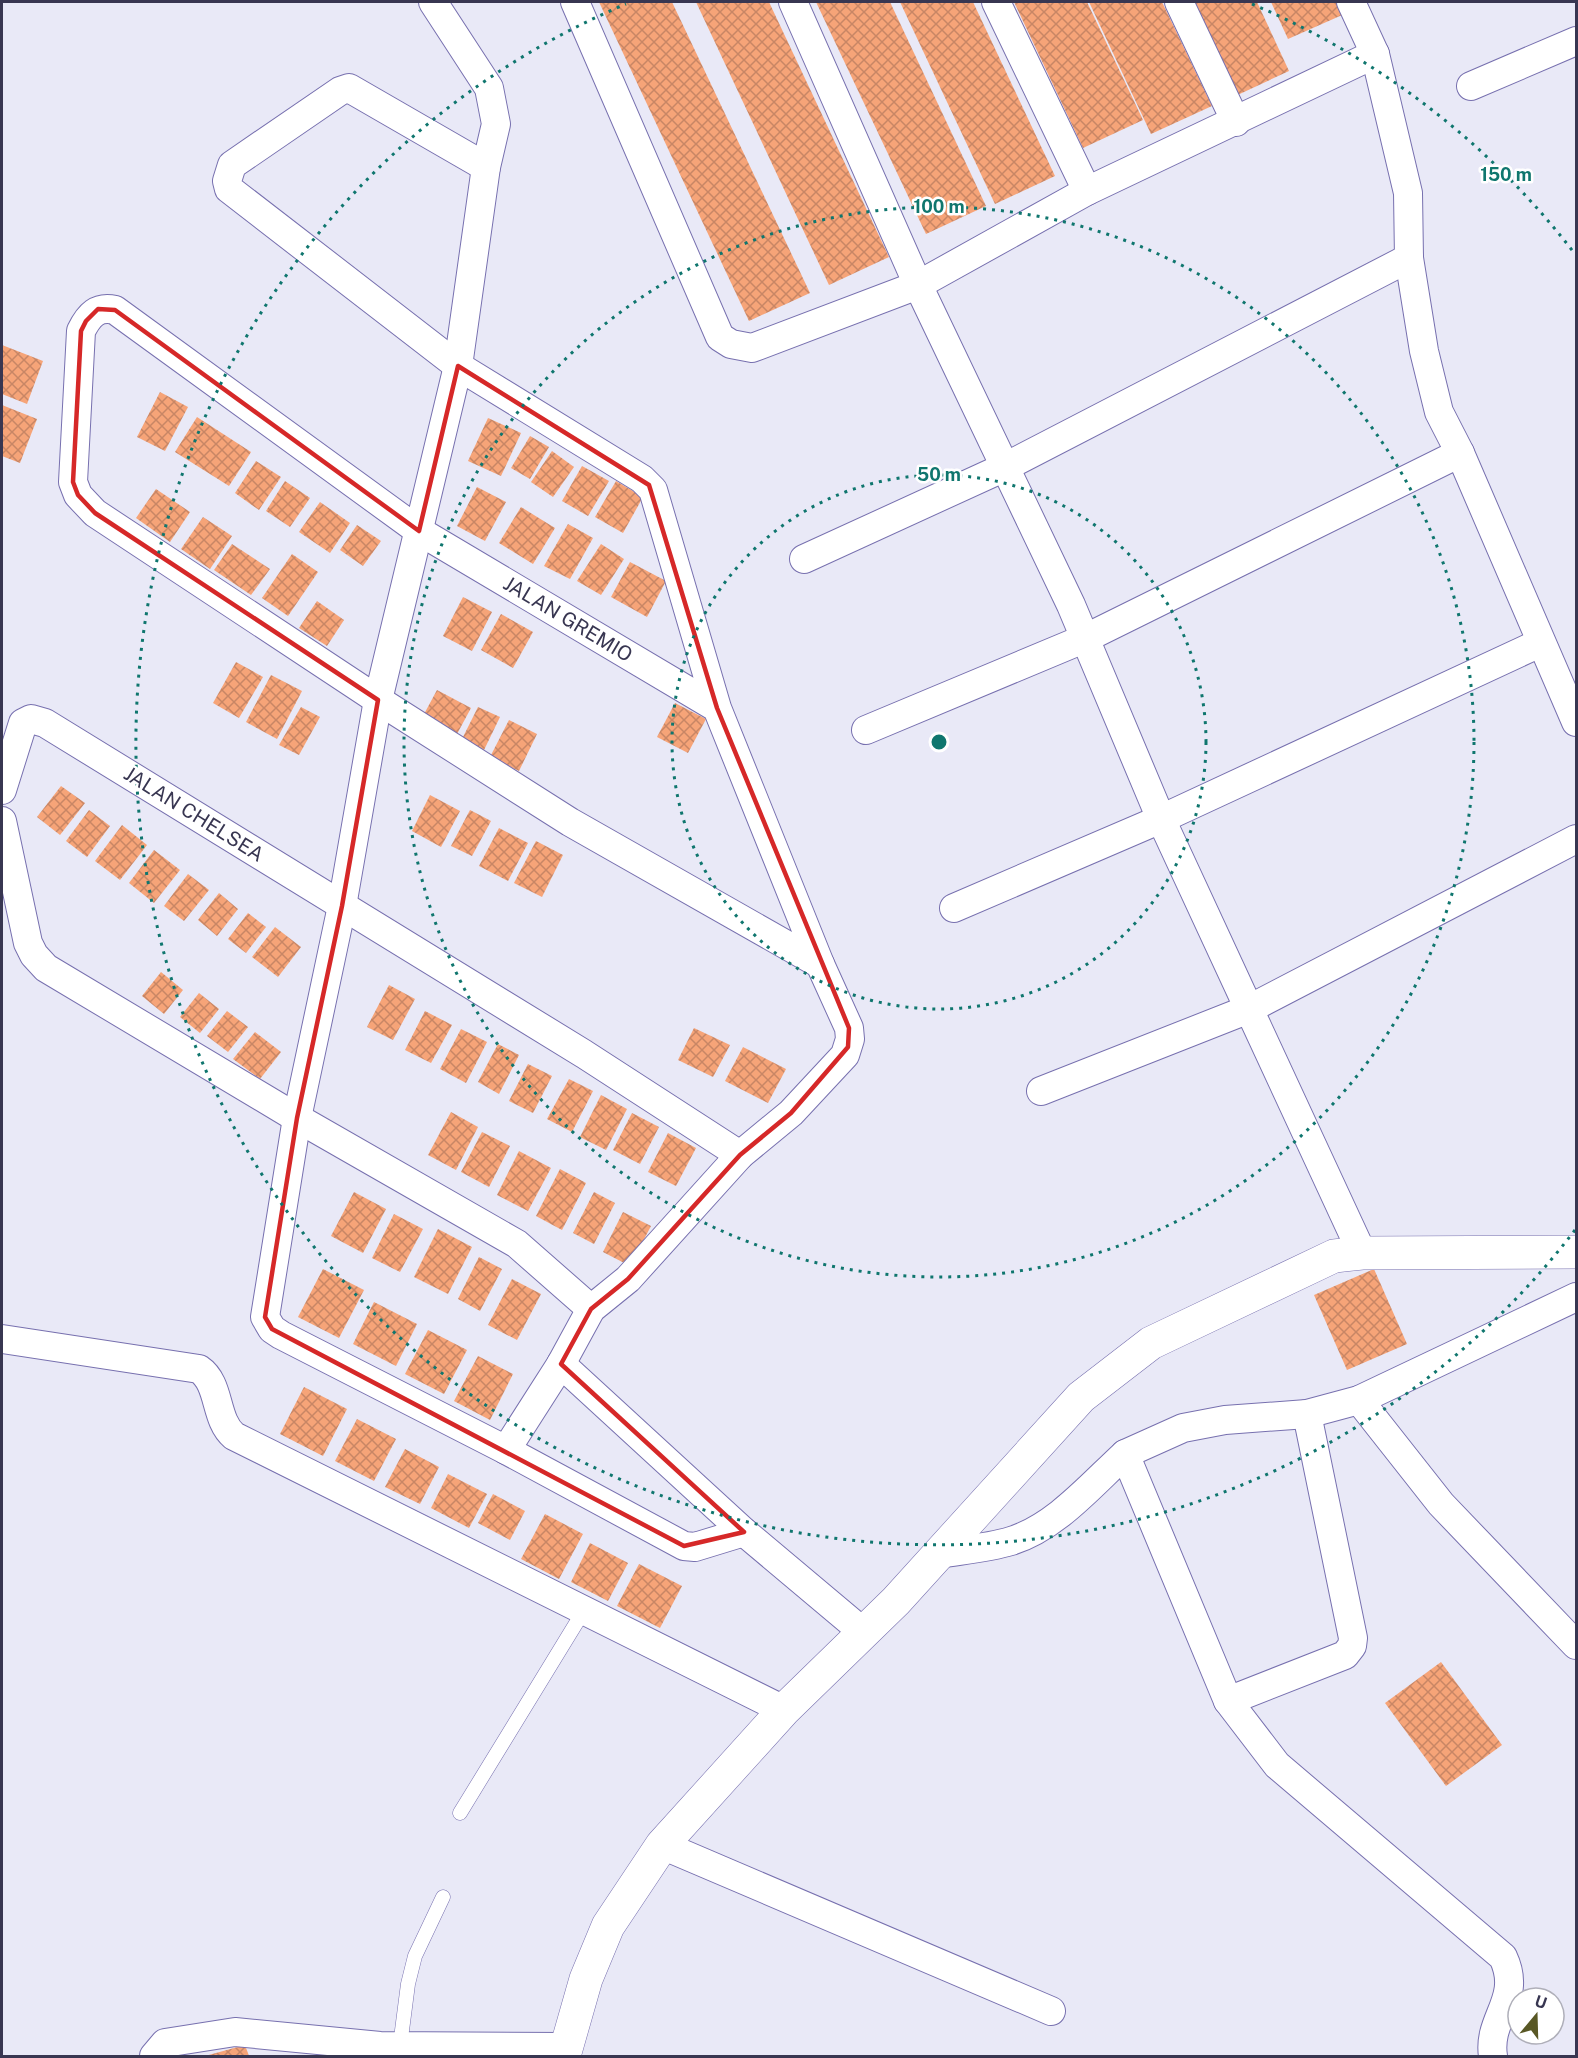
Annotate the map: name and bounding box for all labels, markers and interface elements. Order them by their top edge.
text: 150 m [1480,164,1532,185]
text: 100 m [913,196,965,217]
text: 50 m [917,464,961,485]
street label: JALAN GREMIO [499,571,637,667]
centre of rings [929,732,949,752]
street label: JALAN CHELSEA [120,761,268,867]
north arrow [1506,1986,1566,2046]
text: U [1532,1991,1549,2013]

